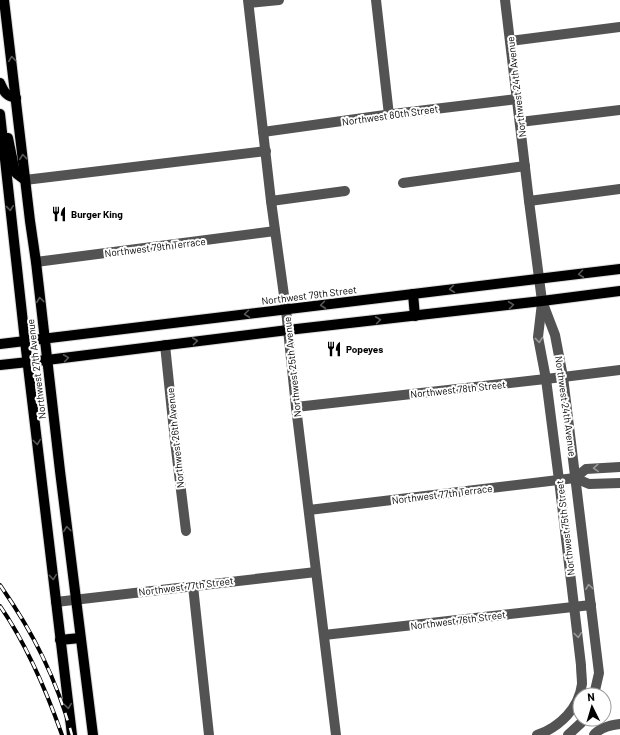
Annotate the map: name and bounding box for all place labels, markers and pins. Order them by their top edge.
restaurant icon: Burger King [50,205,68,223]
place label: Burger King [71,208,123,220]
restaurant icon: Popeyes [325,340,343,358]
place label: Popeyes [346,343,383,355]

